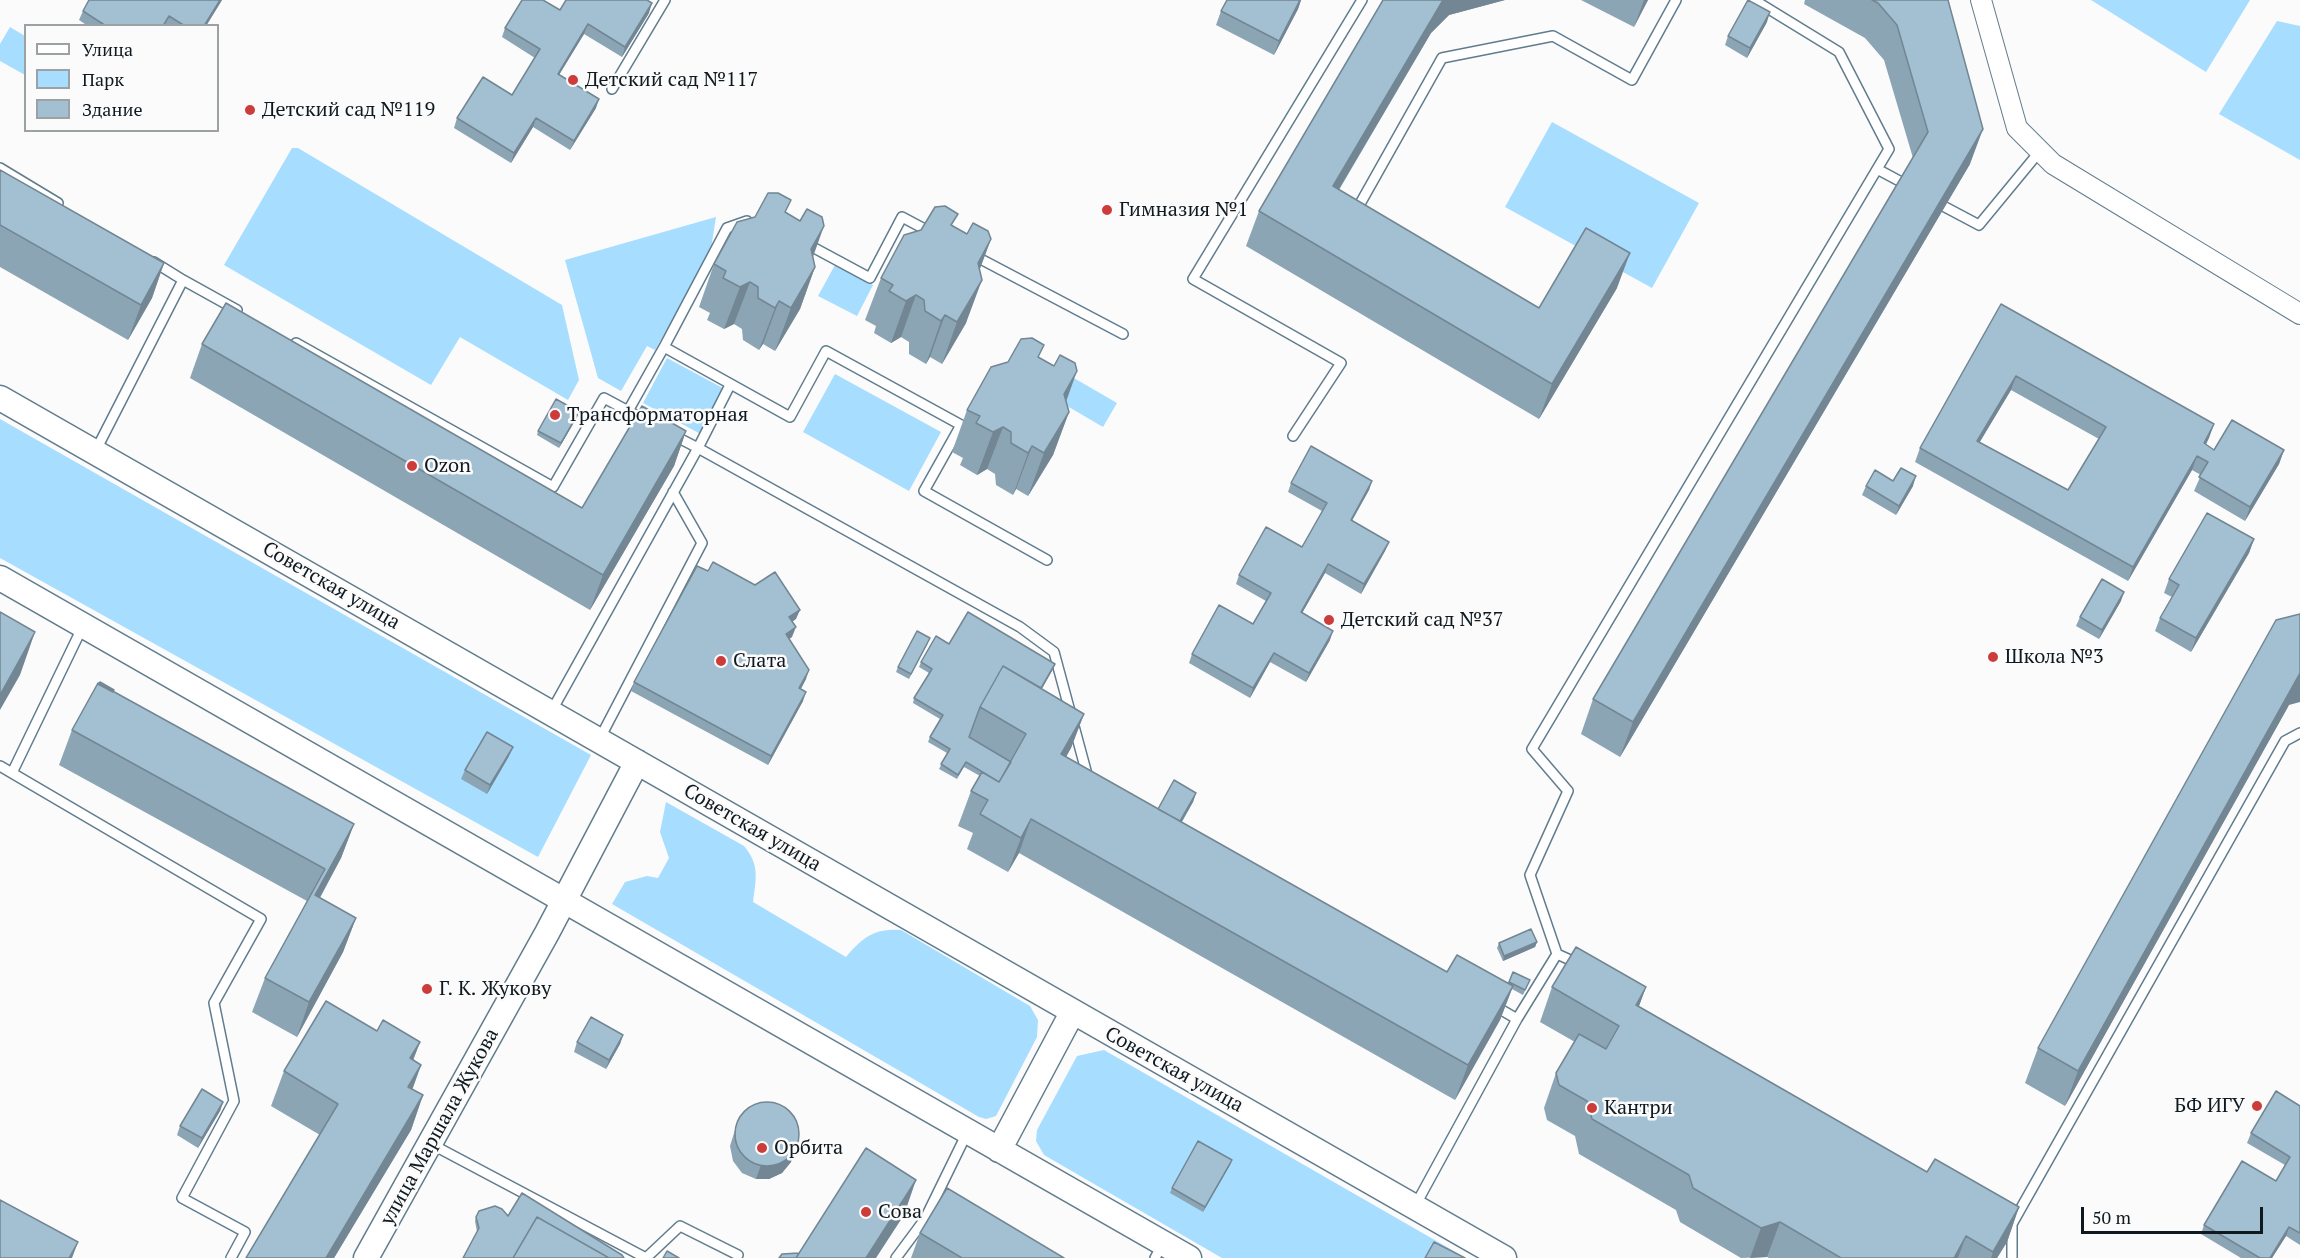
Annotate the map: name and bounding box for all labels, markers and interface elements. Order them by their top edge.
legend [24,24,219,132]
text: Улица [82,37,133,61]
text: Парк [82,67,124,91]
place label: Детский сад №117 [585,68,758,92]
marker: Детский сад №117 [566,73,580,87]
text: Здание [82,97,142,121]
place label: Детский сад №119 [262,98,435,122]
marker: Детский сад №119 [243,103,257,117]
place label: Гимназия №1 [1119,198,1248,222]
marker: Гимназия №1 [1100,203,1114,217]
place label: Трансформаторная [567,403,748,427]
marker: Трансформаторная [548,408,562,422]
place label: Ozon [424,454,471,478]
marker: Ozon [405,459,419,473]
street label: Советская улица [258,537,404,635]
place label: Детский сад №37 [1341,608,1503,632]
marker: Детский сад №37 [1322,613,1336,627]
place label: Школа №3 [2005,645,2104,669]
place label: Слата [733,649,786,673]
marker: Школа №3 [1986,650,2000,664]
marker: Слата [714,654,728,668]
street label: Советская улица [679,779,825,877]
place label: Г. К. Жукову [439,977,551,1001]
marker: Г. К. Жукову [420,982,434,996]
street label: Советская улица [1100,1022,1248,1118]
street label: улица Маршала Жукова [376,1024,504,1230]
place label: БФ ИГУ [2174,1094,2245,1118]
place label: Кантри [1604,1096,1673,1120]
marker: БФ ИГУ [2250,1099,2264,1113]
marker: Кантри [1585,1101,1599,1115]
place label: Орбита [774,1136,843,1160]
marker: Орбита [755,1141,769,1155]
scale bar [2084,1195,2266,1233]
place label: Сова [878,1200,922,1224]
marker: Сова [859,1205,873,1219]
text: 50 m [2092,1205,2131,1229]

